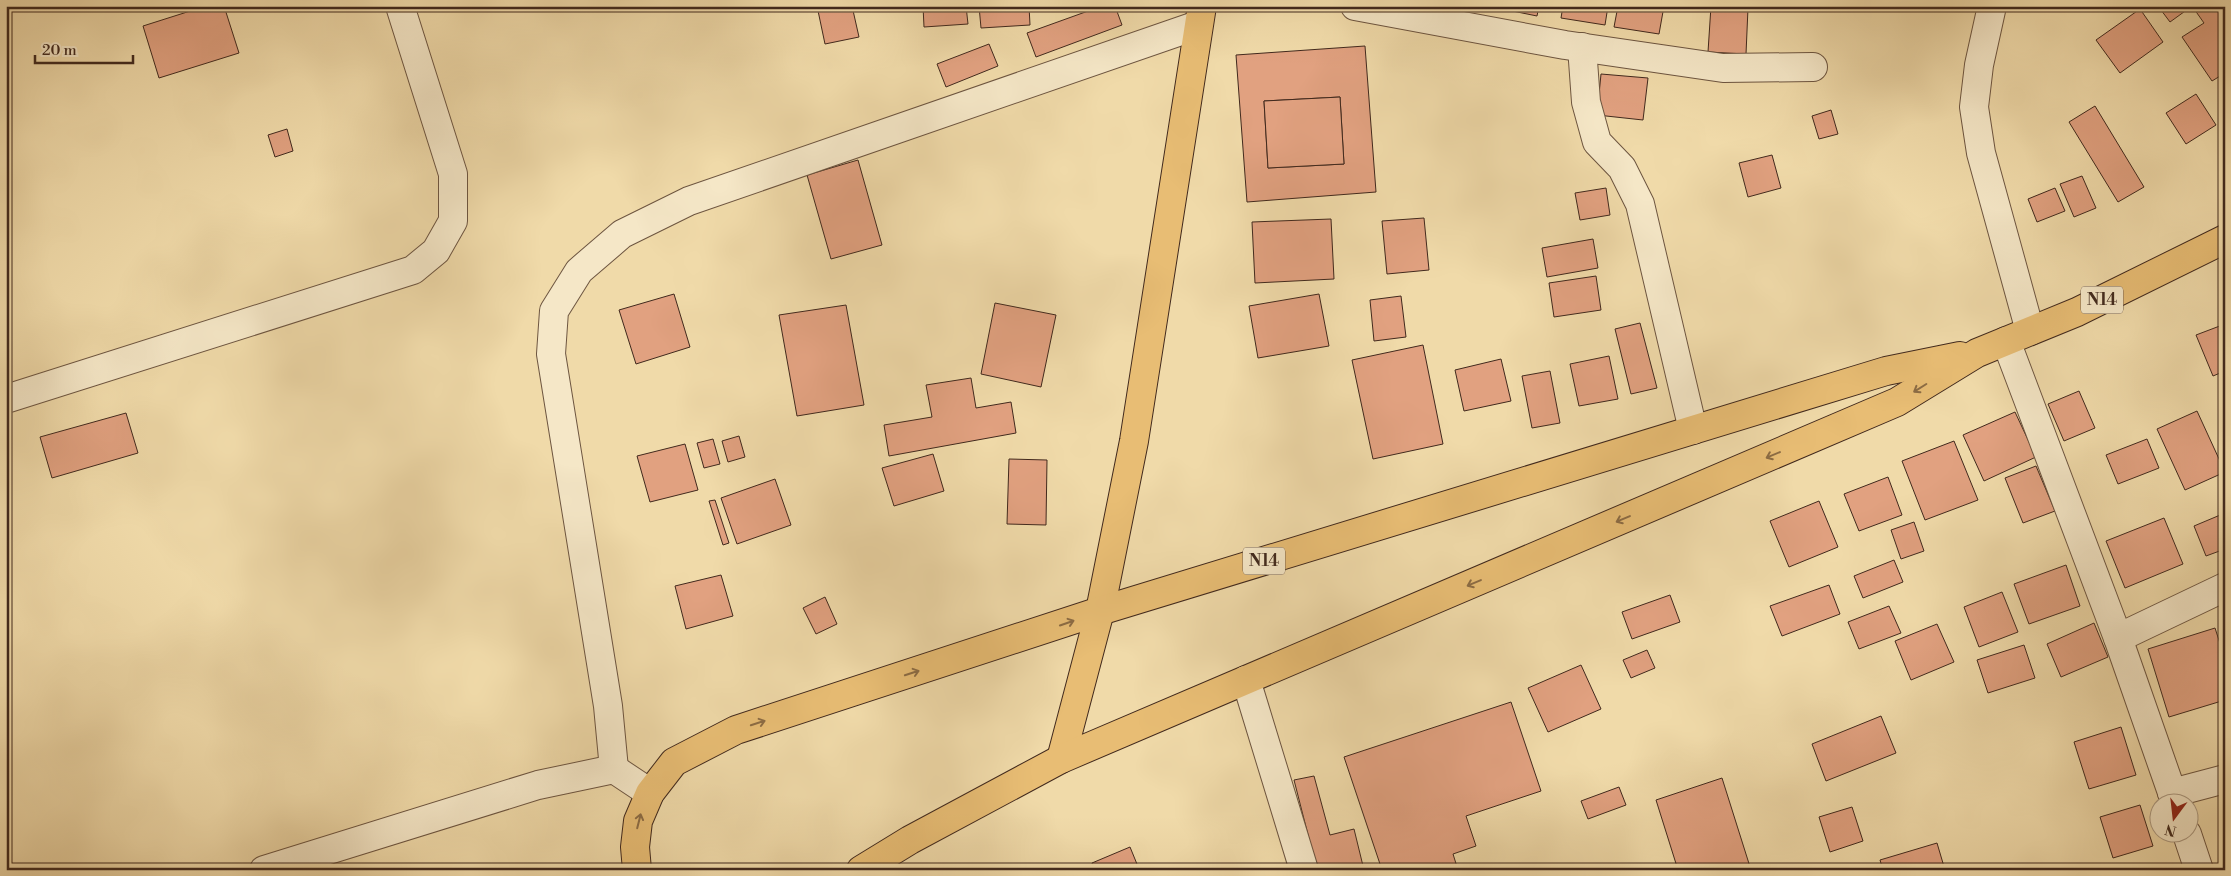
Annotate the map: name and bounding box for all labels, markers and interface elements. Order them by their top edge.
scale bar [35,32,132,64]
text: 20 m [42,41,77,60]
road number: N14 [2081,286,2123,314]
one-way arrow [1914,383,1928,393]
one-way arrow [1766,451,1781,461]
one-way arrow [1616,515,1631,524]
road number: N14 [1243,548,1285,574]
one-way arrow [1467,578,1482,588]
one-way arrow [1059,618,1074,627]
one-way arrow [904,668,920,678]
one-way arrow [749,718,765,728]
north arrow [2148,794,2198,844]
one-way arrow [635,814,644,830]
text: N [2163,819,2179,840]

